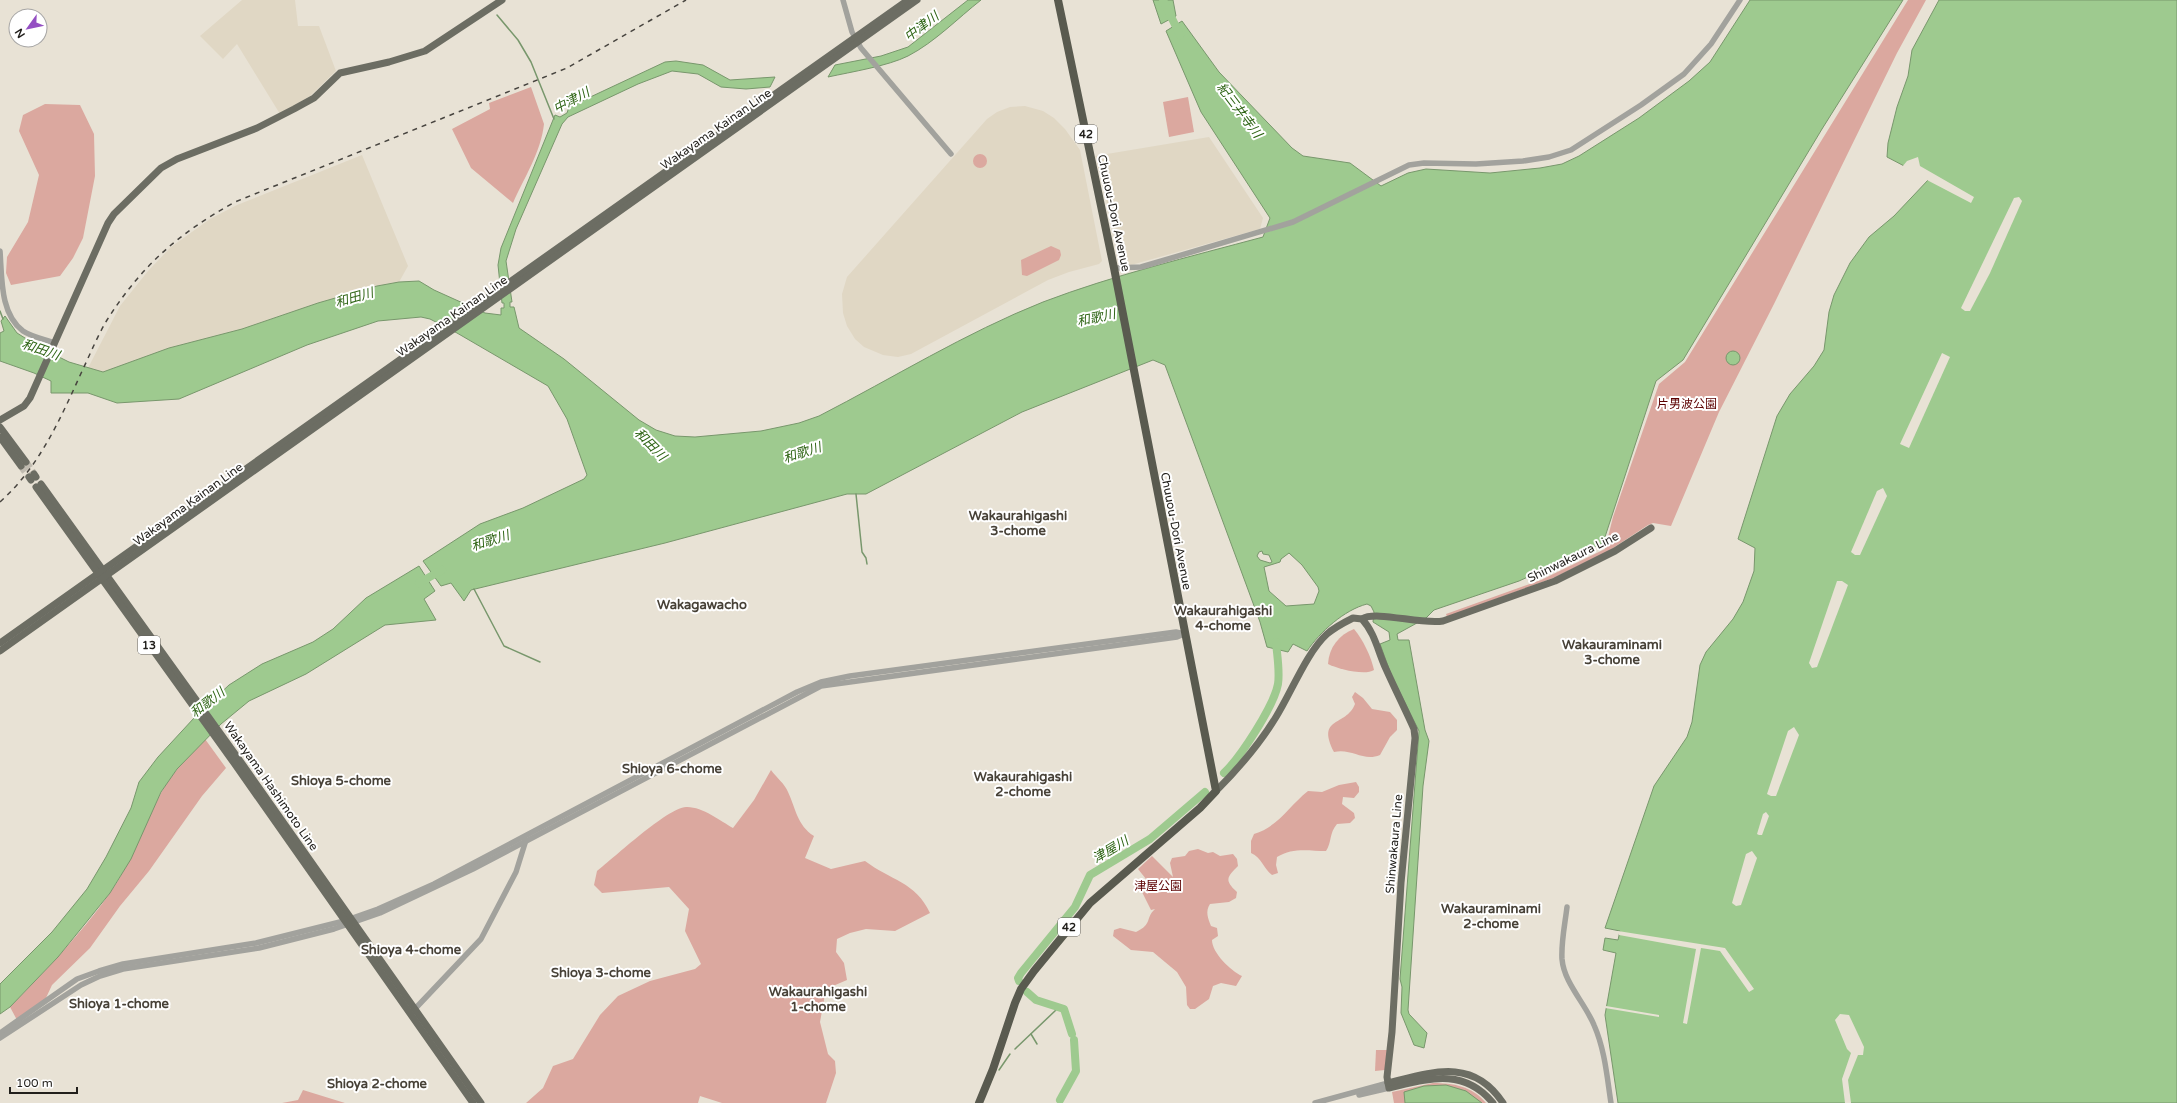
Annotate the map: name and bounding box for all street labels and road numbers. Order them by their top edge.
street label: Wakayama Kainan Line [658,85,774,173]
road number: 42 [1075,125,1097,143]
street label: Chuuou-Dori Avenue [1095,153,1133,273]
street label: Wakayama Kainan Line [394,272,510,360]
street label: Wakayama Kainan Line [131,460,246,548]
street label: Chuuou-Dori Avenue [1158,471,1194,591]
street label: Shinwakaura Line [1525,529,1621,585]
road number: 13 [138,636,160,654]
street label: Wakayama Hashimoto Line [221,719,321,853]
street label: Shinwakaura Line [1383,793,1405,894]
road number: 42 [1058,918,1080,936]

